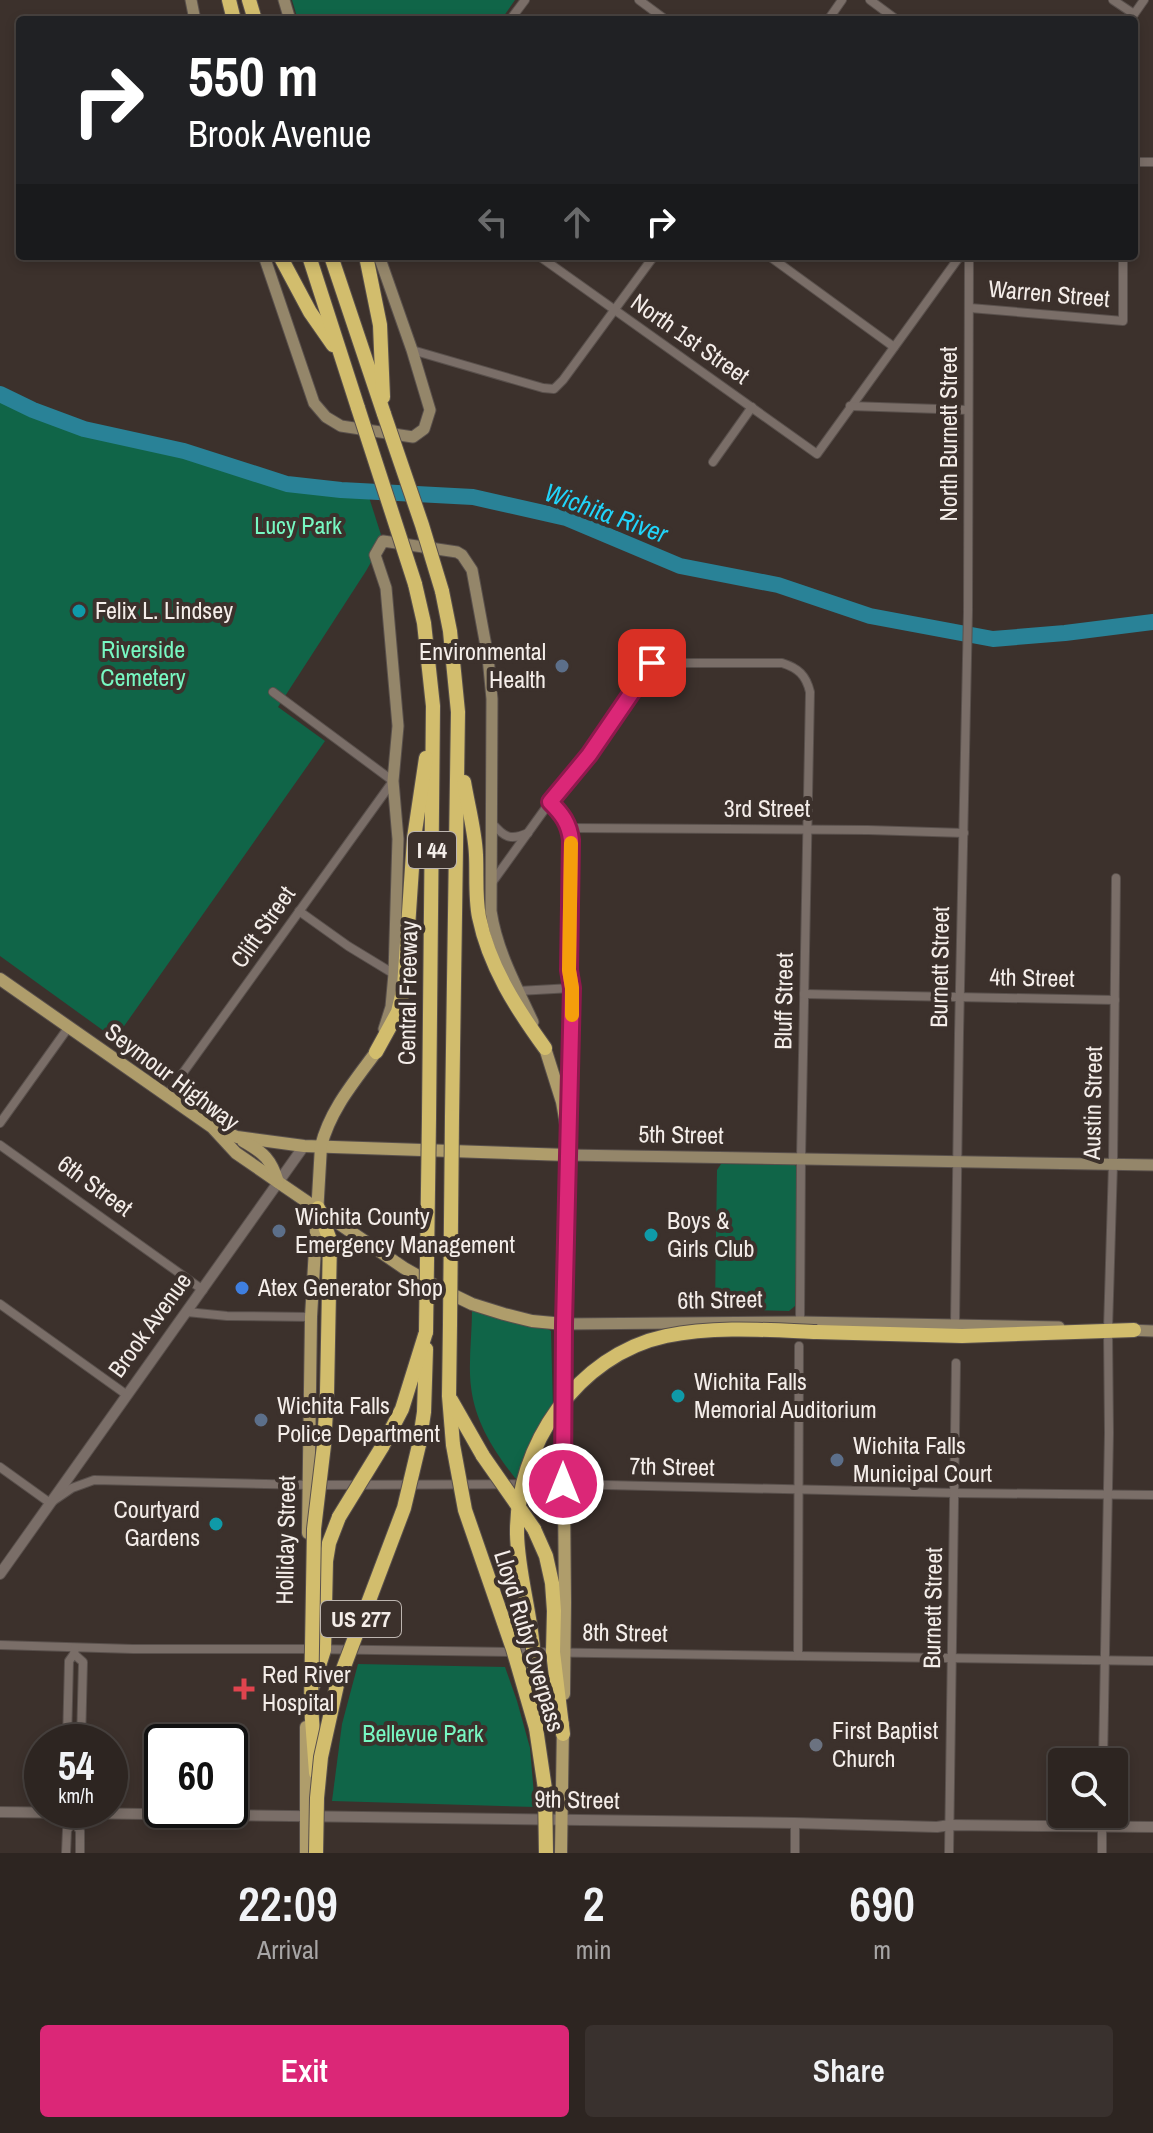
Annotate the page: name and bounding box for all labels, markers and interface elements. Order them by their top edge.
text: 550 m [188,38,318,113]
icon: right [56,48,160,152]
text: Brook Avenue [188,110,371,158]
icon: left [471,200,515,244]
icon: ahead [555,200,599,244]
icon: right [639,200,683,244]
street label: Warren Street [987,272,1112,314]
street label: North 1st Street [625,286,757,391]
street label: North Burnett Street [932,346,964,522]
water label: Wichita River [540,474,673,551]
park label: Lucy Park [254,509,342,541]
place label: Felix L. Lindsey [95,594,233,626]
marker: Felix L. Lindsey [70,602,88,620]
pin [618,629,686,697]
park label: Riverside Cemetery [100,633,186,693]
place label: Environmental Health [419,635,546,695]
icon: arrive [630,641,674,685]
marker: Environmental Health [553,657,571,675]
street label: 3rd Street [724,792,811,824]
road number: I 44 [408,832,456,868]
street label: Clift Street [222,879,302,974]
street label: Burnett Street [922,905,956,1028]
street label: Central Freeway [390,920,424,1065]
street label: Bluff Street [766,952,800,1050]
street label: 4th Street [989,960,1075,994]
street label: Seymour Highway [99,1015,247,1137]
street label: Austin Street [1075,1045,1109,1161]
street label: 5th Street [638,1117,724,1151]
street label: 6th Street [52,1147,140,1224]
place label: Wichita County Emergency Management [295,1200,515,1260]
place label: Boys & Girls Club [667,1204,754,1264]
marker: Wichita County Emergency Management [270,1222,288,1240]
marker: Boys & Girls Club [642,1226,660,1244]
street label: Brook Avenue [100,1266,198,1383]
place label: Atex Generator Shop [257,1271,443,1303]
marker: Atex Generator Shop [233,1279,251,1297]
street label: 6th Street [677,1282,763,1316]
place label: Wichita Falls Memorial Auditorium [694,1365,877,1425]
marker: Wichita Falls Memorial Auditorium [669,1387,687,1405]
place label: Wichita Falls Police Department [277,1389,441,1449]
marker: Wichita Falls Police Department [252,1411,270,1429]
place label: Wichita Falls Municipal Court [853,1429,992,1489]
position arrow [521,1442,605,1526]
street label: 7th Street [629,1449,715,1483]
marker: Wichita Falls Municipal Court [828,1451,846,1469]
street label: Holliday Street [268,1475,302,1605]
place label: Courtyard Gardens [114,1493,200,1553]
marker: Courtyard Gardens [207,1515,225,1533]
street label: Lloyd Ruby Overpass [487,1546,573,1735]
street label: Burnett Street [915,1546,949,1669]
road number: US 277 [321,1601,401,1637]
street label: 8th Street [582,1615,668,1649]
place label: Red River Hospital [262,1658,351,1718]
marker: Red River Hospital [233,1678,255,1700]
place label: First Baptist Church [832,1714,939,1774]
park label: Bellevue Park [362,1717,484,1749]
speed limit sign: 60 [144,1724,248,1828]
marker: First Baptist Church [807,1736,825,1754]
text: 54 [58,1739,94,1792]
map controls [1048,1748,1128,1828]
button: search [1048,1748,1128,1828]
text: km/h [58,1782,94,1809]
street label: 9th Street [534,1782,620,1816]
text: 22:09 [238,1871,338,1936]
text: 2 [583,1871,605,1936]
text: 690 [849,1871,915,1936]
text: Arrival [257,1932,319,1967]
text: min [576,1932,611,1967]
text: m [873,1932,891,1967]
button: Exit [40,2025,569,2117]
button: Share [585,2025,1113,2117]

